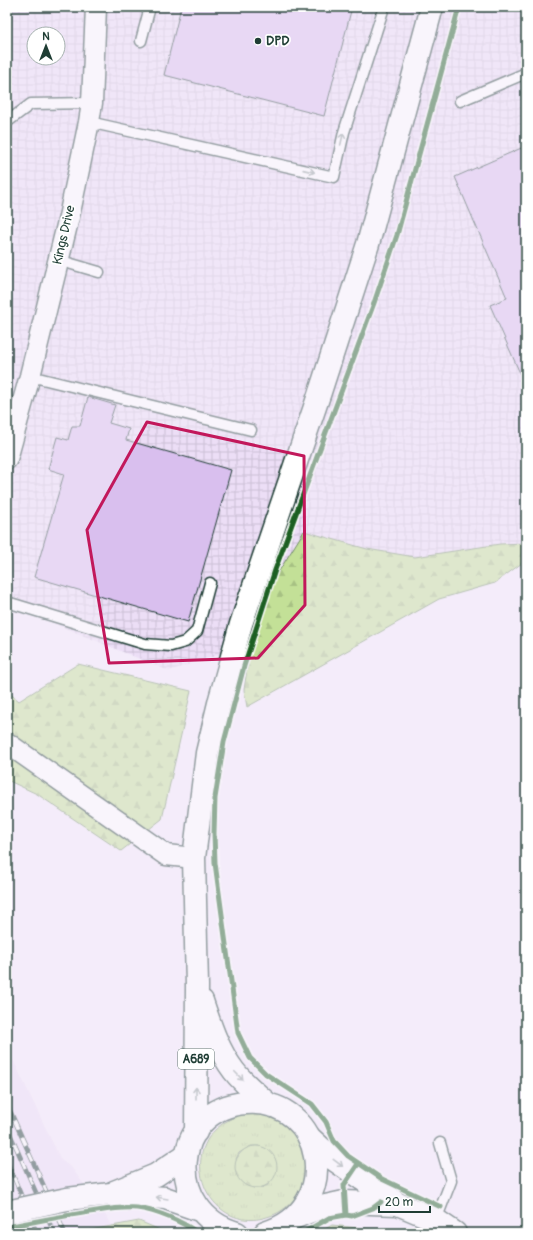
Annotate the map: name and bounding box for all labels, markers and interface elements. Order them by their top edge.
north arrow [26,26,66,66]
text: N [42,30,50,43]
place label: DPD [266,33,289,49]
marker: DPD [253,36,263,46]
one-way arrow [339,133,347,146]
one-way arrow [302,168,315,176]
street label: Kings Drive [49,203,79,266]
road number: A689 [178,1049,214,1069]
one-way arrow [234,1071,244,1081]
one-way arrow [192,1087,200,1100]
one-way arrow [333,1159,344,1167]
scale bar [379,1188,430,1214]
one-way arrow [156,1194,169,1202]
text: 20 m [385,1195,414,1210]

